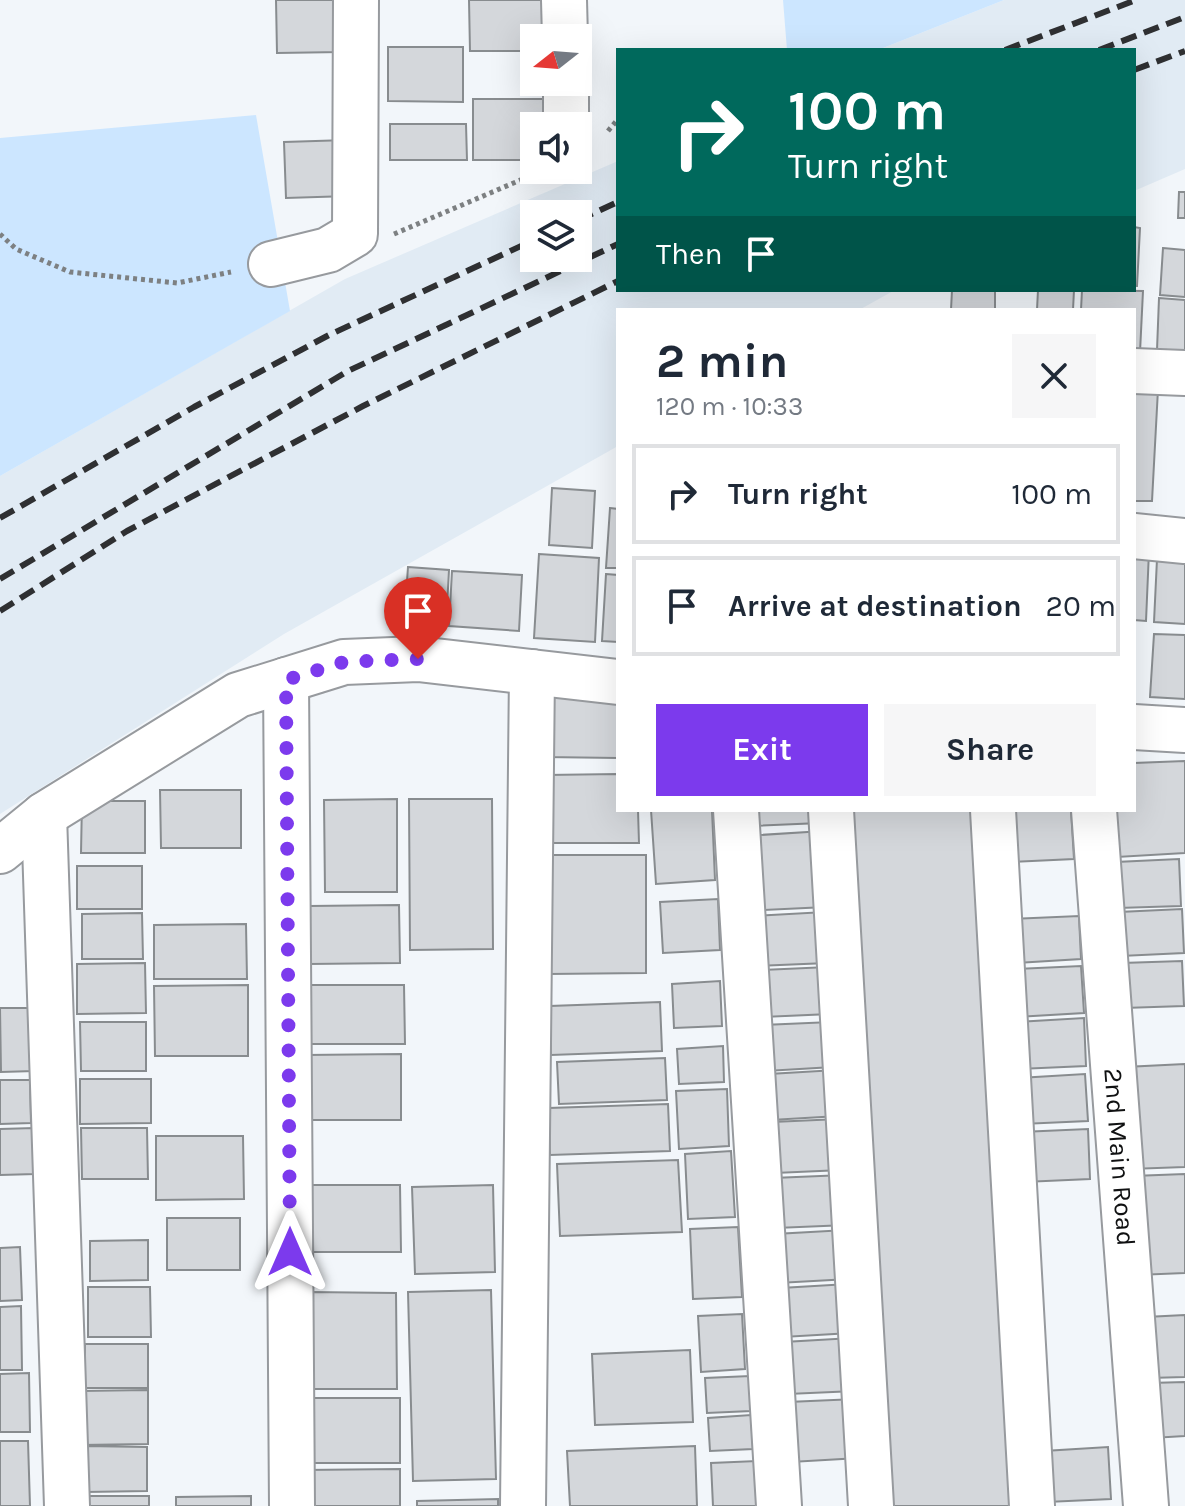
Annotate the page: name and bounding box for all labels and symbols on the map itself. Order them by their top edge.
north arrow [520,24,592,96]
pin [384,577,452,659]
street label: 2nd Main Road [1097,1067,1142,1247]
position arrow [248,1210,332,1294]

